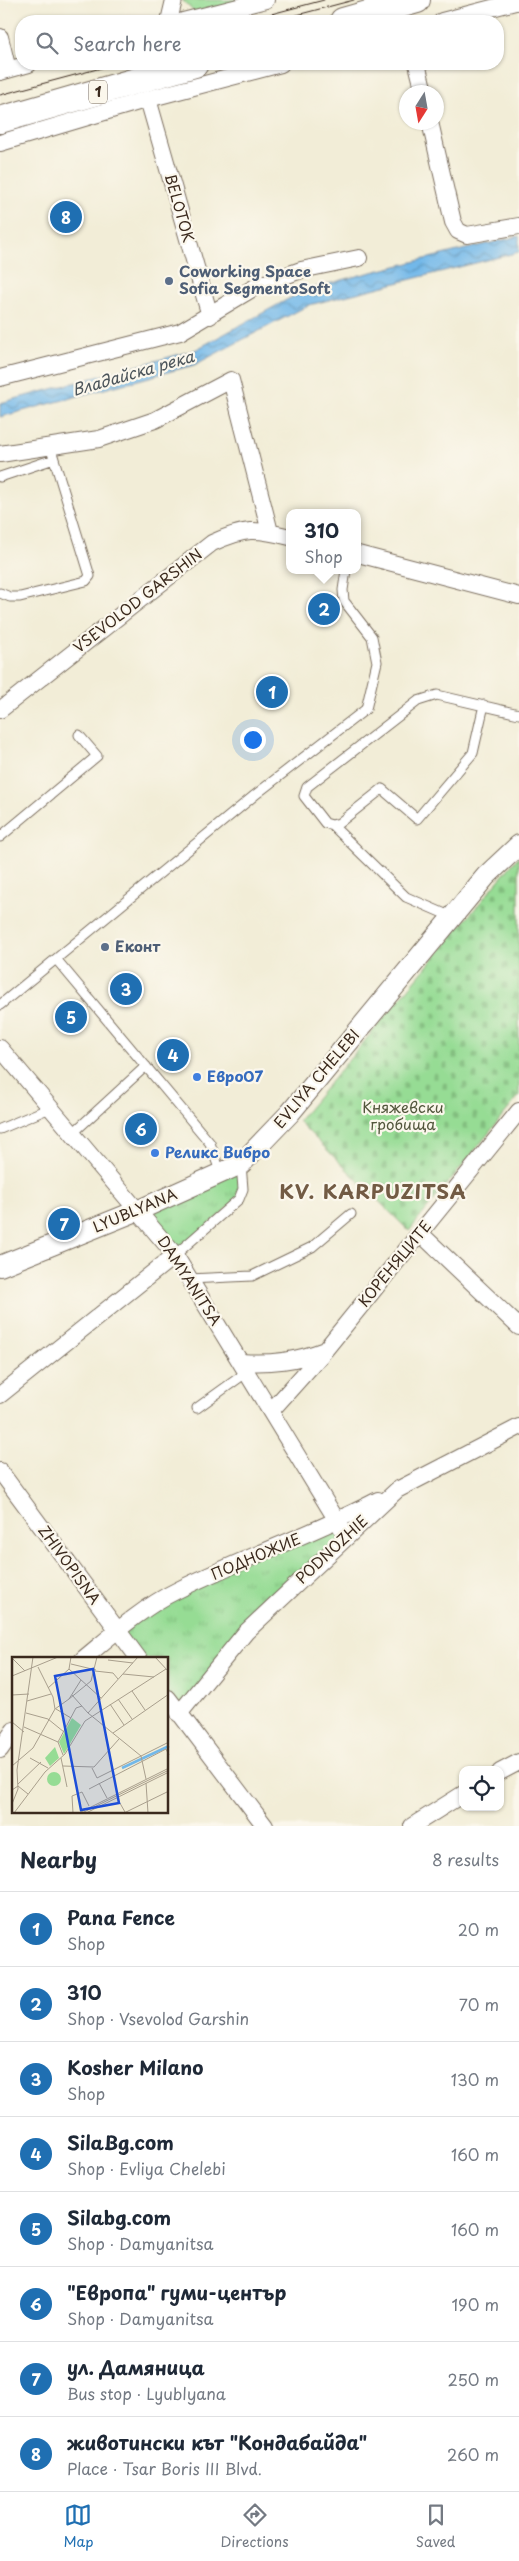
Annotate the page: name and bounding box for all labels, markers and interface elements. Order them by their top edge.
search box [15,15,504,70]
icon: search [33,29,61,57]
text: Search here [73,29,182,57]
road number: 1 [89,80,107,104]
north arrow [399,85,444,130]
street label: BELOTOK [160,170,201,245]
pin: 8 [50,198,82,236]
place label: Coworking Space Sofia SegmentoSoft [179,259,331,299]
marker: Coworking Space Sofia SegmentoSoft [163,275,175,287]
water label: Владайска река [69,343,197,401]
popup [286,509,361,574]
text: 310 [304,516,339,544]
street label: VSEVOLOD GARSHIN [68,542,207,658]
text: Shop [304,544,343,568]
pin: 2 [308,590,340,628]
pin: 1 [256,673,288,711]
your location [240,727,266,753]
place label: Еконт [115,934,162,957]
marker: Еконт [99,941,111,953]
pin: 3 [110,970,142,1008]
pin: 5 [55,998,87,1036]
street label: EVLIYA CHELEBI [267,1023,364,1133]
pin: 4 [157,1036,189,1074]
place label: Евро07 [207,1064,263,1087]
marker: Евро07 [191,1071,203,1083]
park label: Княжевски гробища [362,1095,444,1135]
pin: 6 [125,1110,157,1148]
place label: Реликс Вибро [165,1140,270,1163]
marker: Реликс Вибро [149,1147,161,1159]
district label: KV. KARPUZITSA [279,1176,467,1206]
street label: LYUBLYANA [89,1182,180,1238]
pin: 7 [48,1205,80,1243]
street label: КОРЕНЯЦИТЕ [352,1215,436,1311]
street label: DAMYANITSA [153,1231,228,1330]
street label: PODNOZHIE [290,1509,372,1589]
street label: ZHIVOPISNA [33,1520,107,1609]
street label: ПОДНОЖИЕ [207,1526,304,1585]
inset map [12,1657,169,1814]
map controls [459,1766,504,1811]
button: locate [459,1766,504,1811]
text: Nearby [20,1843,97,1875]
text: 8 results [432,1847,499,1871]
text: Pana Fence [67,1903,175,1931]
text: 1 [32,1917,40,1941]
text: 20 m [458,1917,499,1941]
text: Shop [67,1931,105,1955]
text: 310 [67,1978,102,2006]
text: 2 [30,1992,42,2016]
text: 70 m [459,1992,499,2016]
text: Shop · Vsevolod Garshin [67,2006,249,2030]
text: Kosher Milano [67,2053,203,2081]
text: 3 [31,2067,41,2091]
text: 130 m [451,2067,499,2091]
text: Shop [67,2081,105,2105]
text: SilaBg.com [67,2128,174,2156]
text: 4 [31,2142,41,2166]
text: 160 m [451,2142,499,2166]
text: Shop · Evliya Chelebi [67,2156,226,2180]
text: Silabg.com [67,2203,171,2231]
text: 5 [31,2217,41,2241]
text: 160 m [451,2217,499,2241]
text: Shop · Damyanitsa [67,2231,213,2255]
text: "Европа" гуми-център [67,2278,286,2306]
text: 6 [30,2292,42,2316]
text: 190 m [451,2292,499,2316]
text: Shop · Damyanitsa [67,2306,213,2330]
text: ул. Дамяница [67,2353,205,2381]
text: 7 [31,2367,41,2391]
text: 250 m [448,2367,499,2391]
text: Bus stop · Lyublyana [67,2381,226,2405]
text: животински кът "Кондабайда" [67,2428,367,2456]
text: 8 [31,2442,41,2466]
text: 260 m [447,2442,499,2466]
text: Place · Tsar Boris III Blvd. [67,2456,262,2480]
tab: Map [64,2501,93,2552]
tab: Directions [221,2501,289,2552]
tab: Saved [416,2501,455,2552]

